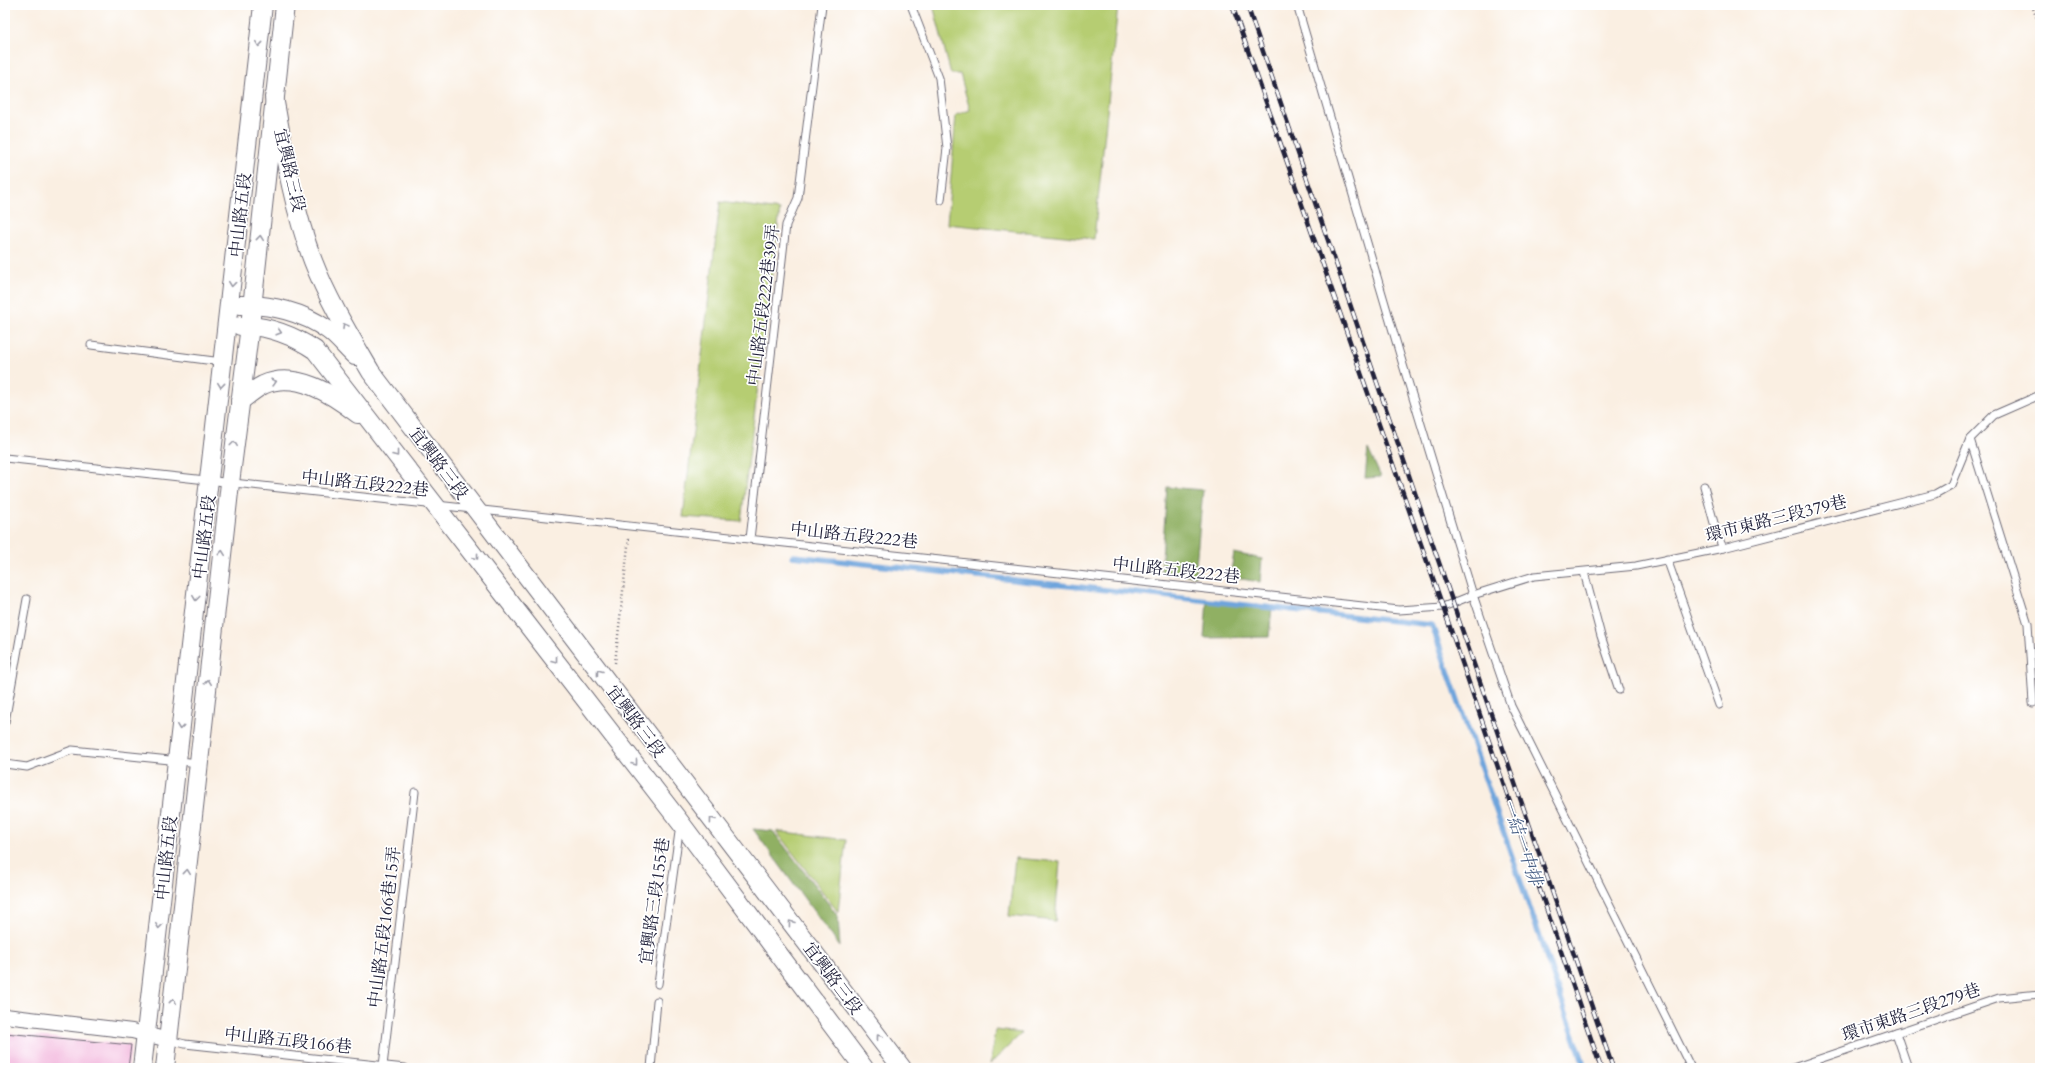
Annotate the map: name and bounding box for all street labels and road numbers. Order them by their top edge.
street label: 宜興路三段 [269,126,310,214]
street label: 中山路五段 [225,172,256,259]
street label: 中山路五段222巷39弄 [742,223,785,387]
street label: 宜興路三段 [404,422,473,504]
street label: 中山路五段222巷 [300,465,430,502]
street label: 環市東路三段379巷 [1703,490,1849,547]
street label: 中山路五段 [188,493,221,581]
street label: 中山路五段222巷 [789,517,919,554]
street label: 中山路五段222巷 [1111,552,1241,589]
street label: 宜興路三段 [601,680,670,762]
street label: 中山路五段 [151,815,182,902]
street label: 宜興路三段155巷 [634,836,675,966]
street label: 中山路五段166巷15弄 [363,845,406,1009]
street label: 宜興路三段 [798,937,867,1019]
street label: 環市東路三段279巷 [1839,978,1984,1047]
street label: 中山路五段166巷 [223,1022,353,1059]

